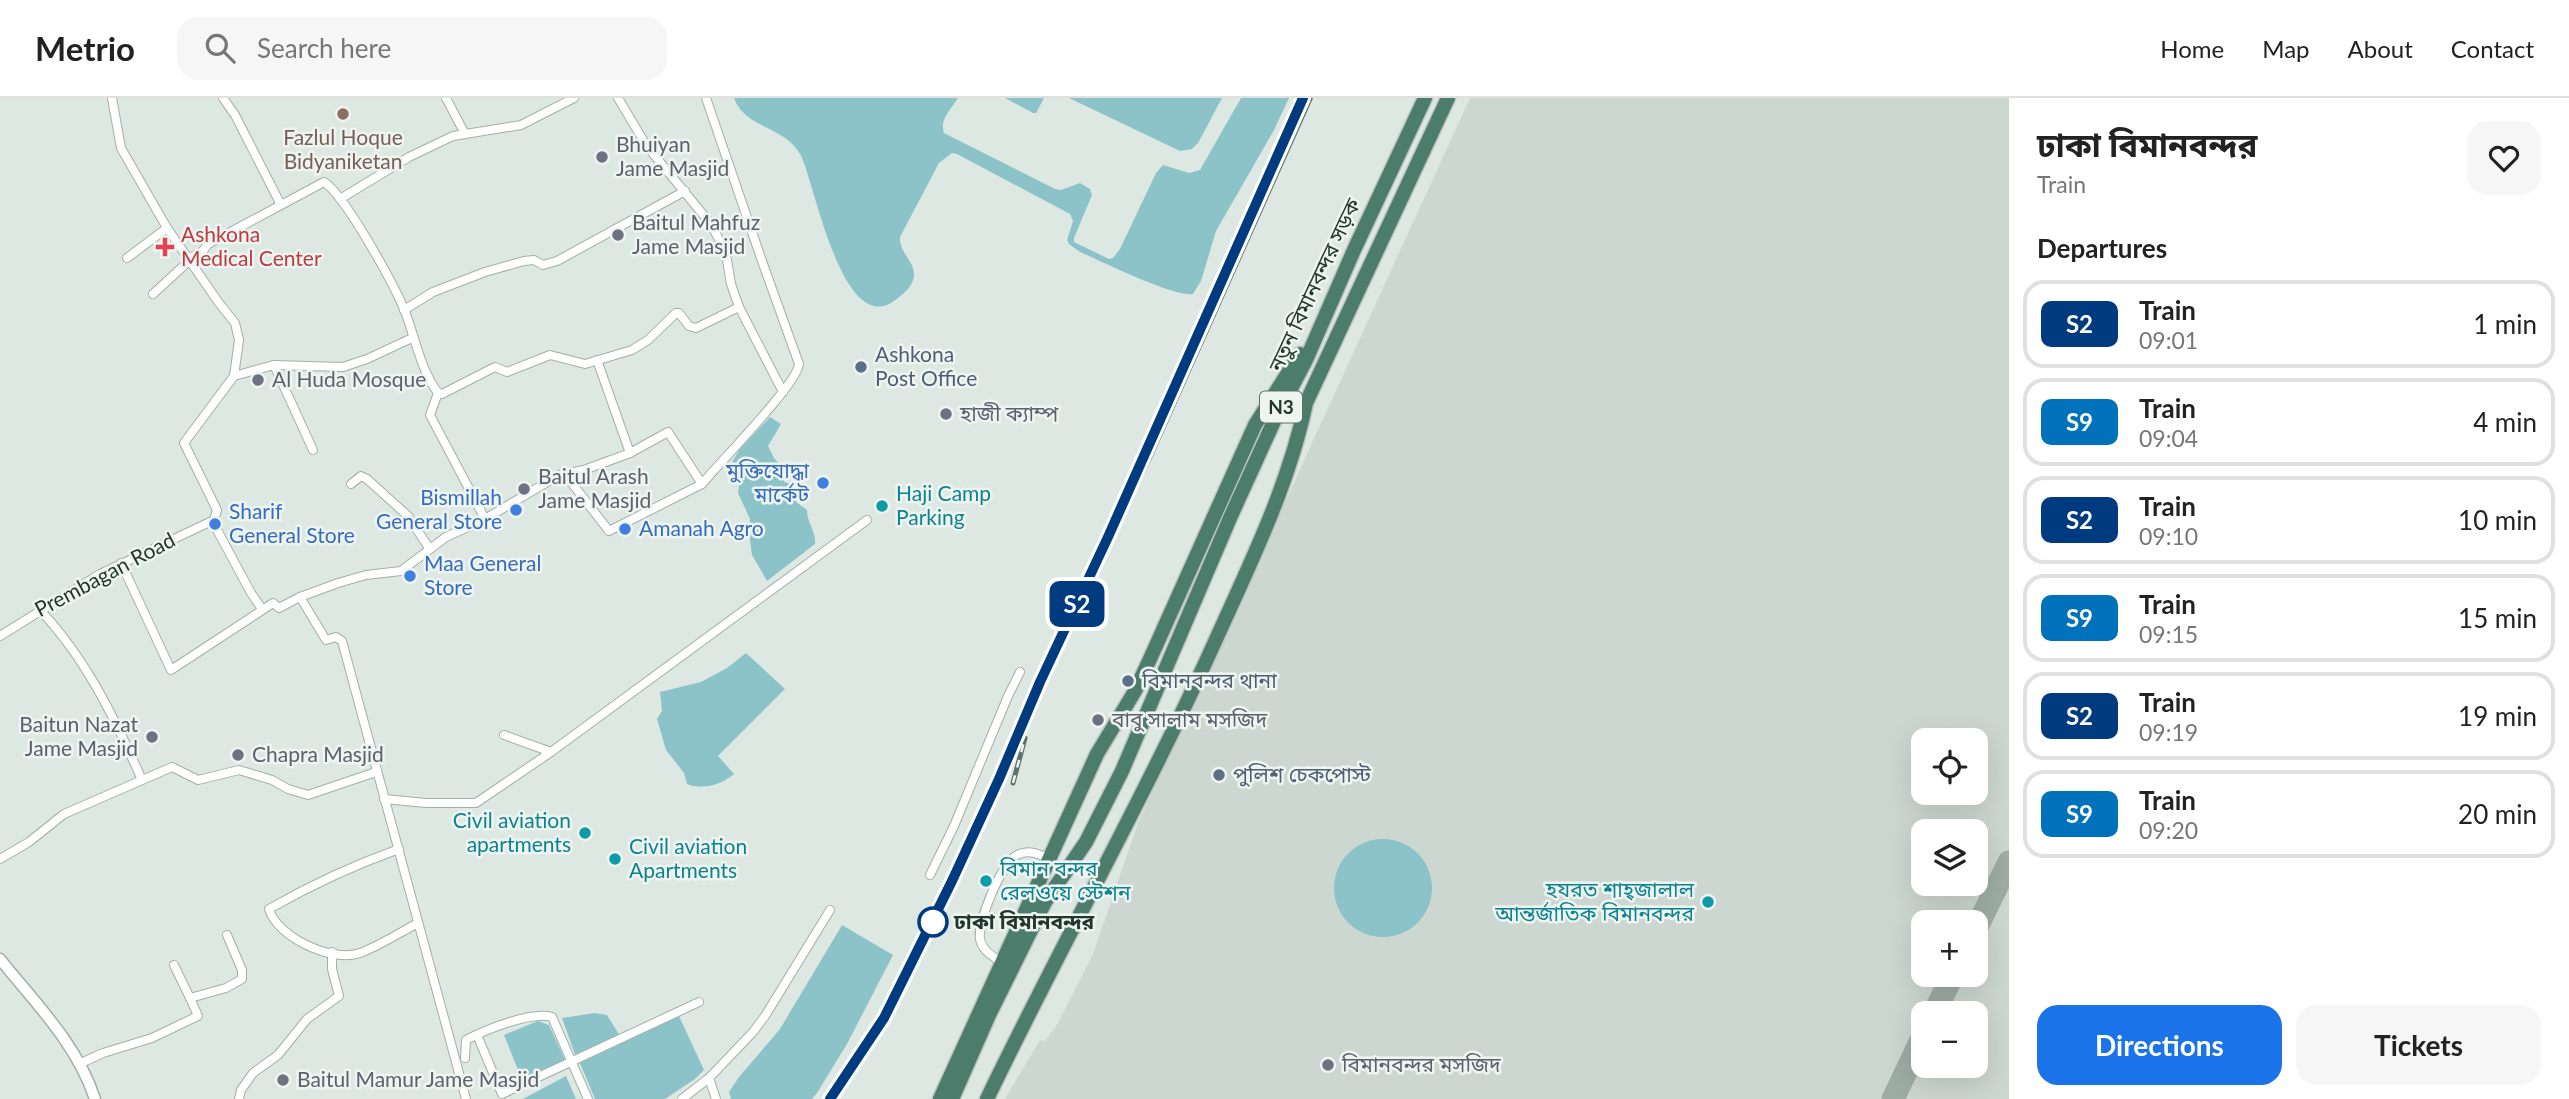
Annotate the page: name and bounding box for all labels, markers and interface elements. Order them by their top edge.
search box [177,17,667,80]
text: Metrio [35,28,135,68]
icon: search [201,29,239,67]
text: Search here [257,32,391,64]
text: Home [2160,34,2224,63]
text: Map [2262,34,2310,63]
text: About [2348,34,2413,63]
text: Contact [2451,34,2534,63]
marker: Fazlul Hoque Bidyaniketan [335,106,351,122]
button: heart [2467,121,2541,195]
place label: Fazlul Hoque Bidyaniketan [283,124,403,173]
text: ঢাকা বিমানবন্দর [2037,124,2257,164]
place label: Bhuiyan Jame Masjid [616,131,729,180]
marker: Bhuiyan Jame Masjid [594,149,610,165]
text: Train [2037,170,2086,198]
street label: নতুন বিমানবন্দর সড়ক [1262,193,1367,377]
place label: Baitul Mahfuz Jame Masjid [632,209,760,258]
place label: Ashkona Medical Center [181,221,322,270]
marker: Baitul Mahfuz Jame Masjid [610,227,626,243]
text: Departures [2037,232,2167,264]
marker: Ashkona Medical Center [155,237,175,257]
text: Train [2139,294,2196,326]
text: 1 min [2473,308,2537,340]
text: S2 [2066,309,2093,338]
text: 09:01 [2139,326,2198,354]
place label: Ashkona Post Office [875,341,977,390]
marker: Ashkona Post Office [853,359,869,375]
place label: Al Huda Mosque [272,366,426,391]
marker: Al Huda Mosque [250,372,266,388]
road number: N3 [1260,392,1302,422]
text: Train [2139,392,2196,424]
place label: হাজী ক্যাম্প [959,400,1059,425]
marker: হাজী ক্যাম্প [938,406,954,422]
text: 4 min [2473,406,2537,438]
text: S9 [2066,407,2093,436]
text: 09:04 [2139,424,2198,452]
place label: মুক্তিযোদ্ধা মার্কেট [725,457,810,506]
place label: Baitul Arash Jame Masjid [538,463,651,512]
marker: মুক্তিযোদ্ধা মার্কেট [815,475,831,491]
place label: Haji Camp Parking [896,480,991,529]
marker: Baitul Arash Jame Masjid [516,481,532,497]
place label: Bismillah General Store [376,484,502,533]
text: Train [2139,490,2196,522]
place label: Sharif General Store [229,498,355,547]
marker: Haji Camp Parking [874,498,890,514]
marker: Bismillah General Store [508,502,524,518]
text: 10 min [2458,504,2537,536]
text: S2 [2066,505,2093,534]
place label: Amanah Agro [639,515,764,540]
marker: Sharif General Store [207,516,223,532]
marker: Amanah Agro [617,521,633,537]
text: 09:10 [2139,522,2198,550]
street label: Prembagan Road [30,526,179,621]
place label: Maa General Store [424,550,541,599]
marker: Maa General Store [402,568,418,584]
line badge: S2 [1046,581,1108,627]
text: Train [2139,588,2196,620]
text: S2 [1063,589,1091,618]
text: 15 min [2458,602,2537,634]
text: S9 [2066,603,2093,632]
text: 09:15 [2139,620,2198,648]
place label: বিমানবন্দর থানা [1141,667,1277,692]
marker: বিমানবন্দর থানা [1120,673,1136,689]
text: Train [2139,686,2196,718]
text: 19 min [2458,700,2537,732]
text: S2 [2066,701,2093,730]
place label: বাবু সালাম মসজিদ [1111,706,1267,732]
place label: Baitun Nazat Jame Masjid [19,711,138,760]
marker: বাবু সালাম মসজিদ [1090,712,1106,728]
text: 09:19 [2139,718,2198,746]
map controls [1911,728,1988,1078]
button: locate [1911,728,1988,805]
marker: Baitun Nazat Jame Masjid [144,729,160,745]
place label: Chapra Masjid [252,741,384,766]
marker: Chapra Masjid [230,747,246,763]
place label: পুলিশ চেকপোস্ট [1233,761,1372,787]
marker: পুলিশ চেকপোস্ট [1211,767,1227,783]
text: Train [2139,784,2196,816]
text: 20 min [2458,798,2537,830]
text: S9 [2066,799,2093,828]
place label: Civil aviation apartments [453,807,571,856]
text: 09:20 [2139,816,2198,844]
button: layers [1911,819,1988,896]
marker: Civil aviation apartments [577,825,593,841]
place label: Civil aviation Apartments [629,833,747,882]
marker: Civil aviation Apartments [607,851,623,867]
place label: বিমান বন্দর রেলওয়ে স্টেশন [999,855,1131,904]
marker: বিমান বন্দর রেলওয়ে স্টেশন [978,873,994,889]
place label: হযরত শাহ্‌জালাল আন্তর্জাতিক বিমানবন্দর [1494,876,1695,925]
marker: হযরত শাহ্‌জালাল আন্তর্জাতিক বিমানবন্দর [1700,894,1716,910]
marker: ঢাকা বিমানবন্দর [918,907,948,937]
place label: ঢাকা বিমানবন্দর [953,908,1095,933]
button: + [1911,910,1988,987]
button: − [1911,1001,1988,1078]
button: Directions [2037,1005,2282,1085]
button: Tickets [2296,1005,2541,1085]
place label: বিমানবন্দর মসজিদ [1341,1051,1501,1076]
marker: বিমানবন্দর মসজিদ [1320,1057,1336,1073]
place label: Baitul Mamur Jame Masjid [297,1066,539,1091]
marker: Baitul Mamur Jame Masjid [275,1072,291,1088]

